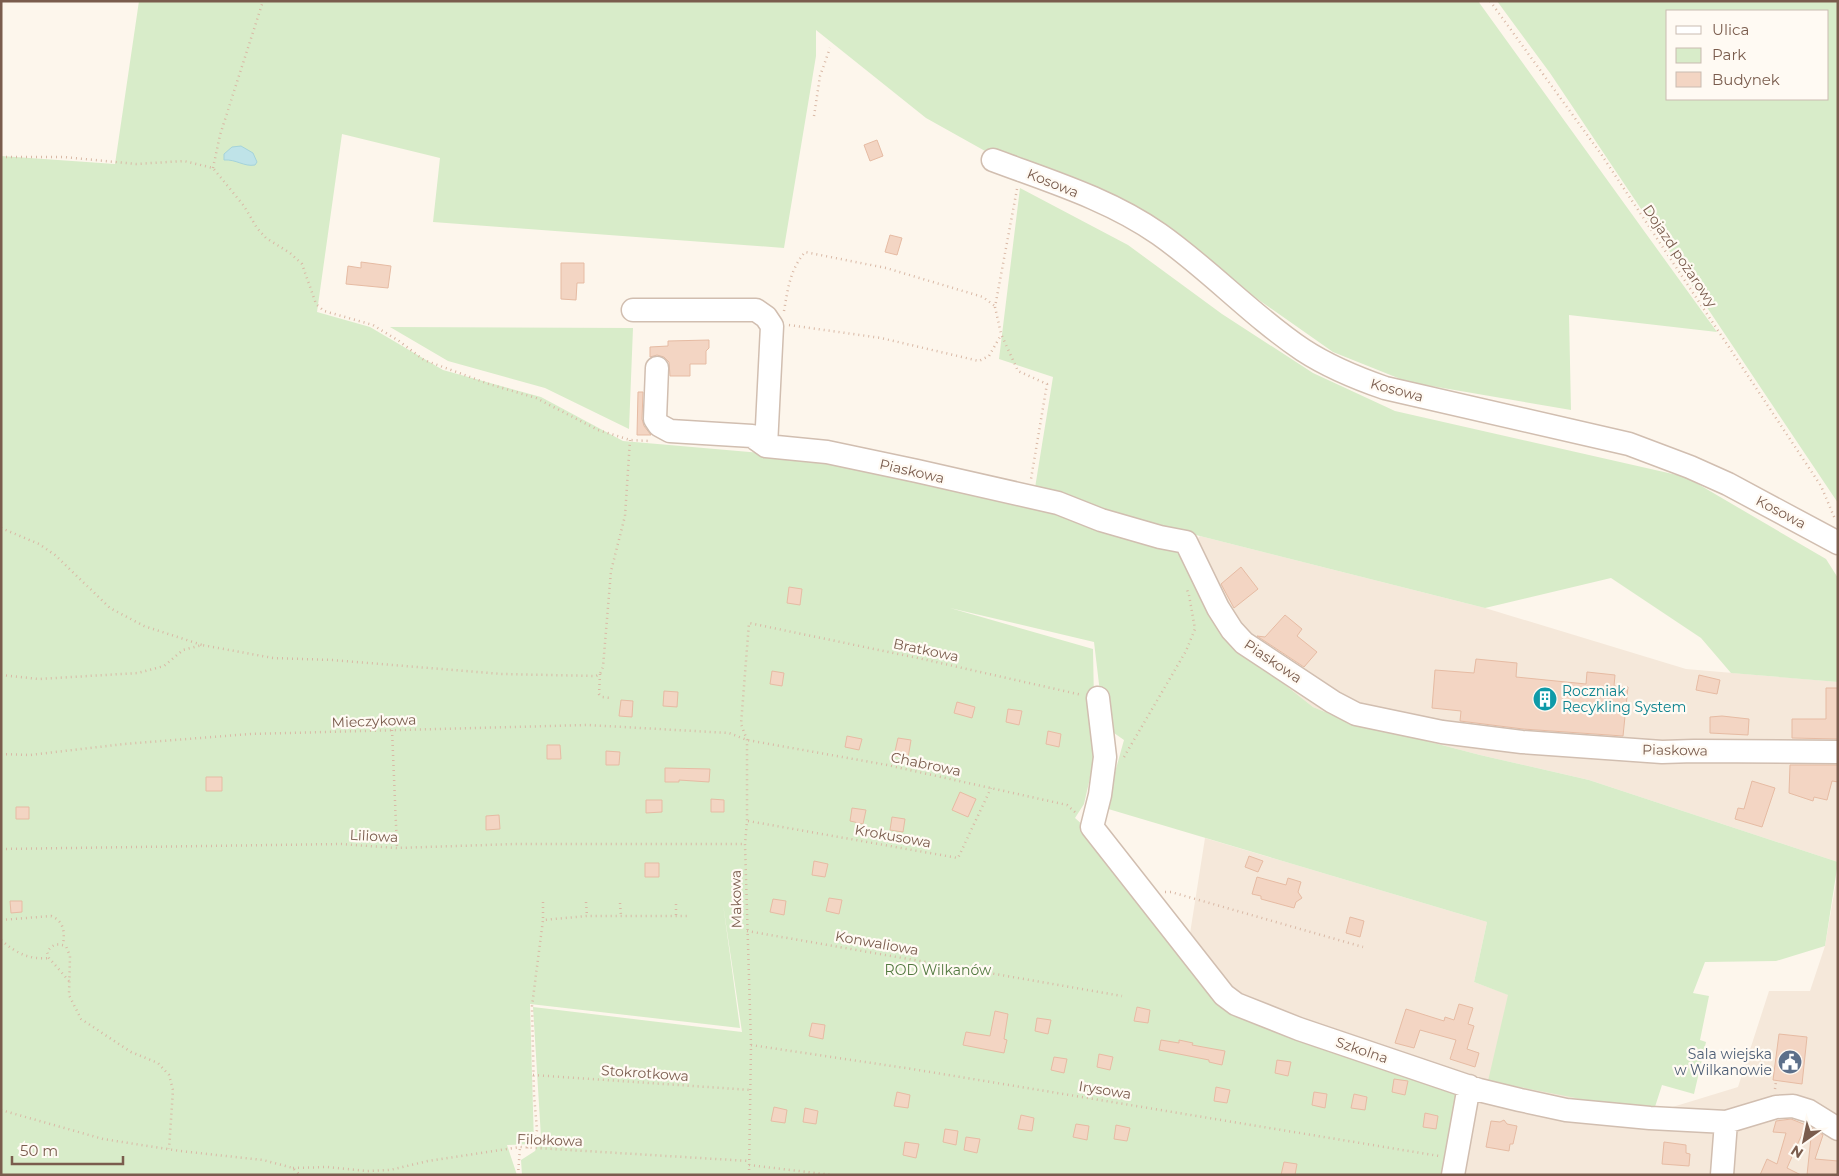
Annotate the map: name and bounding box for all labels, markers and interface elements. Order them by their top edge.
legend [1666,10,1829,100]
text: Ulica [1712,20,1749,39]
text: Park [1712,45,1746,64]
text: Budynek [1712,70,1780,89]
street label: Kosowa [1025,165,1081,201]
street label: Dojazd pożarowy [1639,201,1721,311]
street label: Kosowa [1369,374,1425,406]
street label: Piaskowa [878,455,946,487]
street label: Kosowa [1753,491,1809,533]
street label: Bratkowa [892,634,960,666]
street label: Piaskowa [1241,635,1305,687]
place label: Roczniak Recykling System [1562,682,1686,716]
building icon: Roczniak Recykling System [1532,686,1558,712]
street label: Mieczykowa [331,711,417,731]
street label: Piaskowa [1642,740,1708,760]
street label: Chabrowa [889,748,963,780]
street label: Krokusowa [853,820,933,852]
street label: Liliowa [349,826,399,846]
street label: Makowa [726,870,746,928]
street label: Konwaliowa [834,927,920,959]
park label: ROD Wilkanów [885,961,992,979]
street label: Szkolna [1333,1033,1391,1067]
place label: Sala wiejska w Wilkanowie [1674,1045,1772,1079]
public building icon: Sala wiejska w Wilkanowie [1777,1049,1803,1075]
street label: Stokrotkowa [601,1061,689,1085]
street label: Irysowa [1077,1077,1133,1103]
north arrow [1779,1116,1829,1166]
street label: Filołkowa [517,1130,583,1150]
scale bar [12,1134,124,1166]
text: 50 m [20,1141,58,1160]
text: N [1787,1141,1807,1163]

